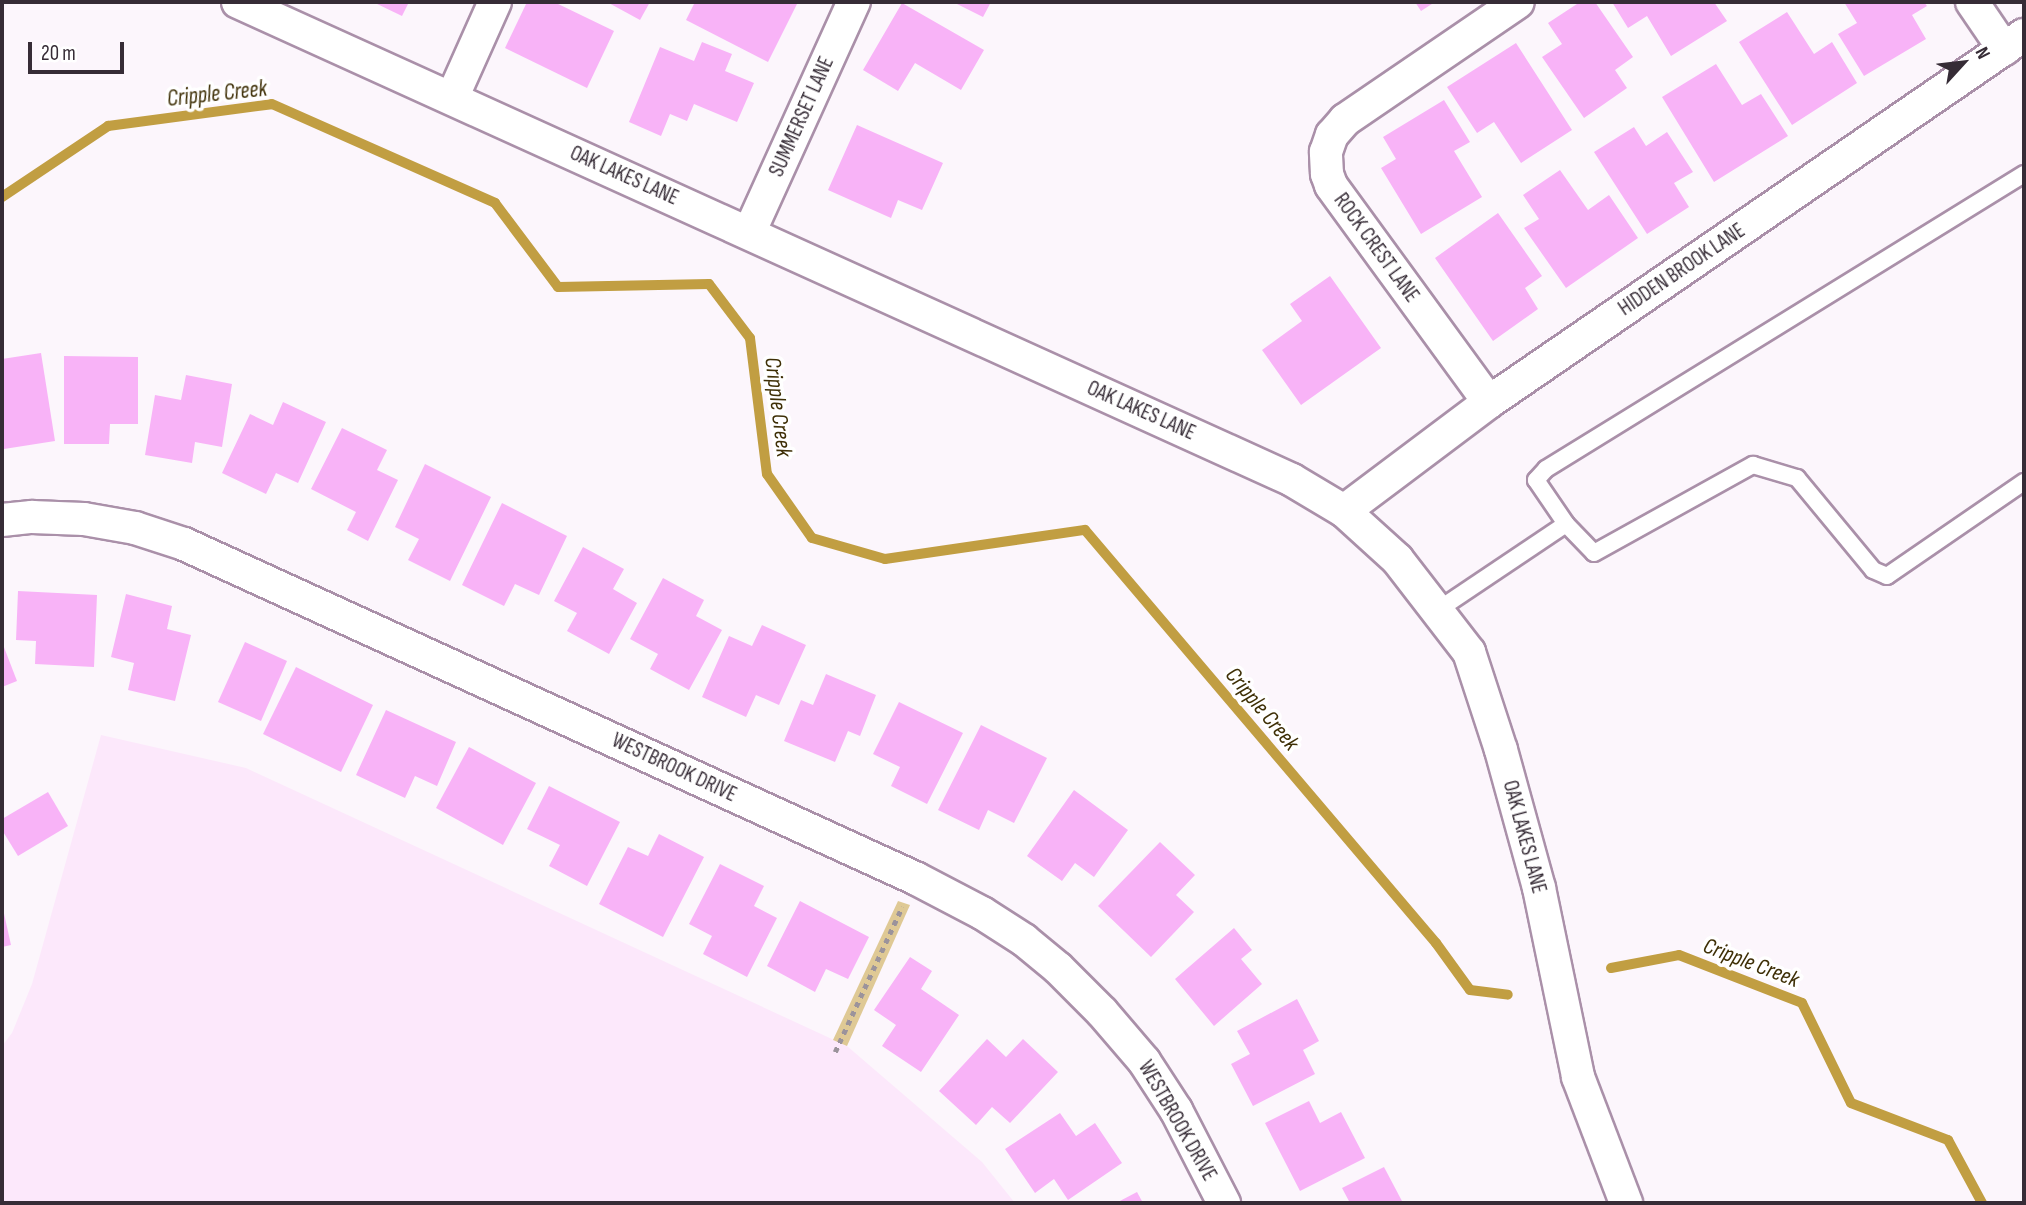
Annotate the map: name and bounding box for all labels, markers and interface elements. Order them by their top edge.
scale bar [32,28,128,72]
north arrow [1928,28,1998,98]
text: 20 m [41,41,76,66]
text: N [1970,43,1995,63]
street label: SUMMERSET LANE [764,53,840,181]
water label: Cripple Creek [166,75,268,113]
street label: OAK LAKES LANE [566,141,682,211]
street label: ROCK CREST LANE [1328,189,1424,307]
street label: HIDDEN BROOK LANE [1614,218,1750,322]
water label: Cripple Creek [758,356,798,458]
street label: OAK LAKES LANE [1083,376,1199,446]
water label: Cripple Creek [1219,662,1305,756]
street label: WESTBROOK DRIVE [608,728,740,808]
street label: OAK LAKES LANE [1497,778,1551,896]
water label: Cripple Creek [1699,932,1803,994]
street label: WESTBROOK DRIVE [1132,1056,1222,1186]

